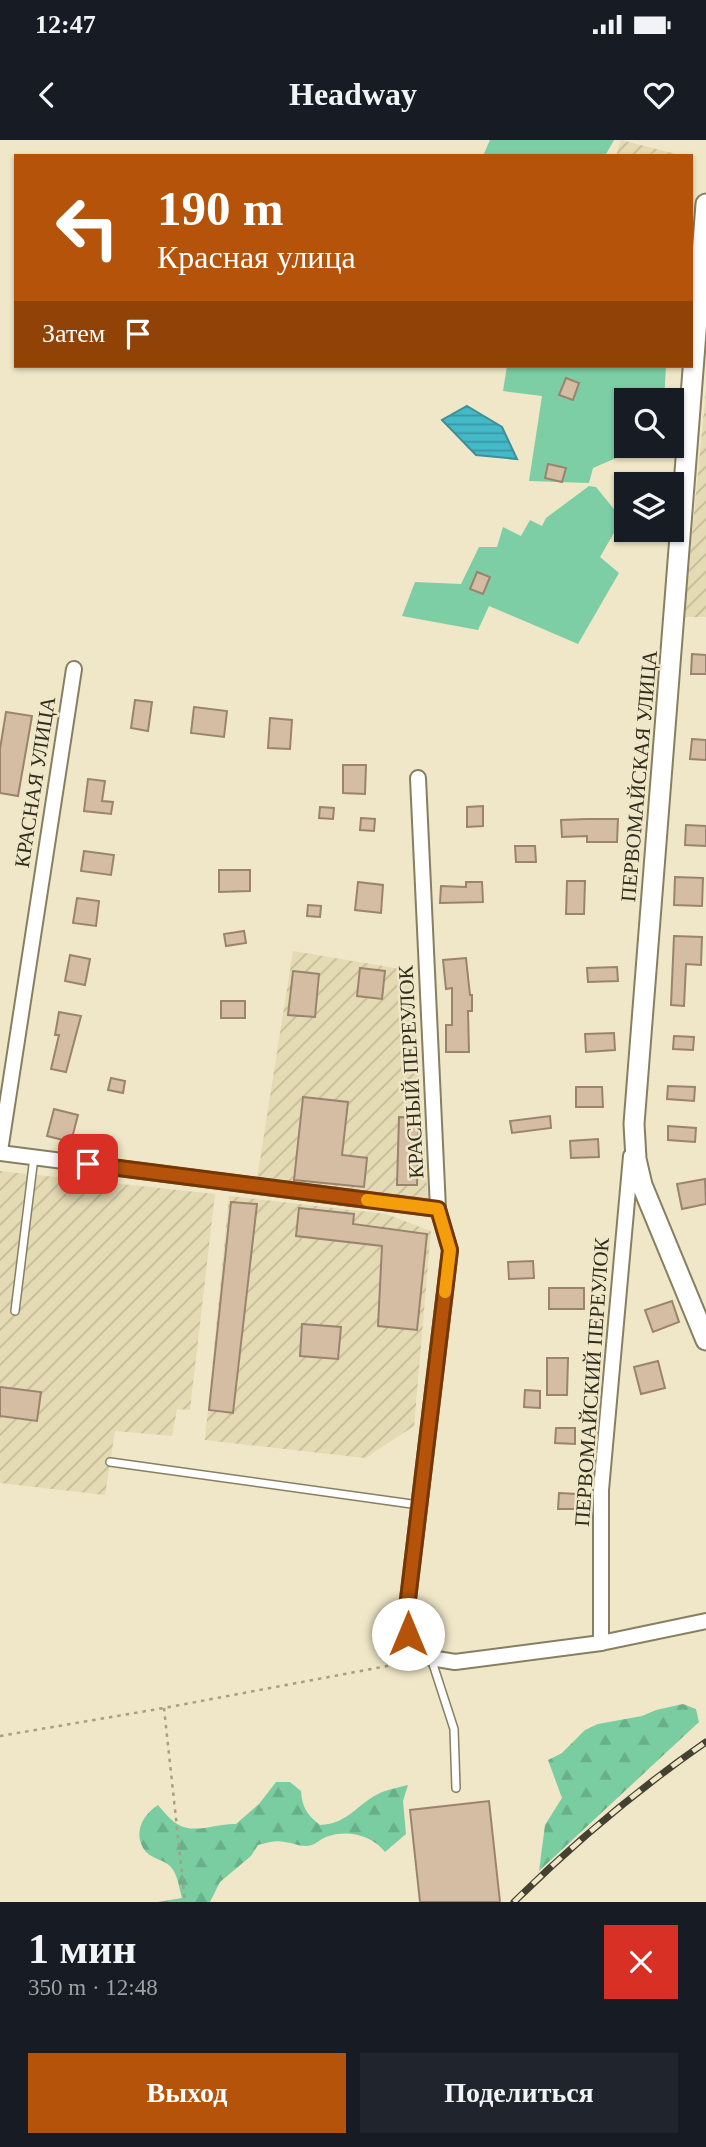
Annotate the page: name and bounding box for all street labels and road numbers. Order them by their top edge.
street label: ПЕРВОМАЙСКАЯ УЛИЦА [616,648,662,903]
street label: КРАСНАЯ УЛИЦА [10,694,61,869]
street label: КРАСНЫЙ ПЕРЕУЛОК [393,964,429,1179]
street label: ПЕРВОМАЙСКИЙ ПЕРЕУЛОК [570,1236,614,1527]

